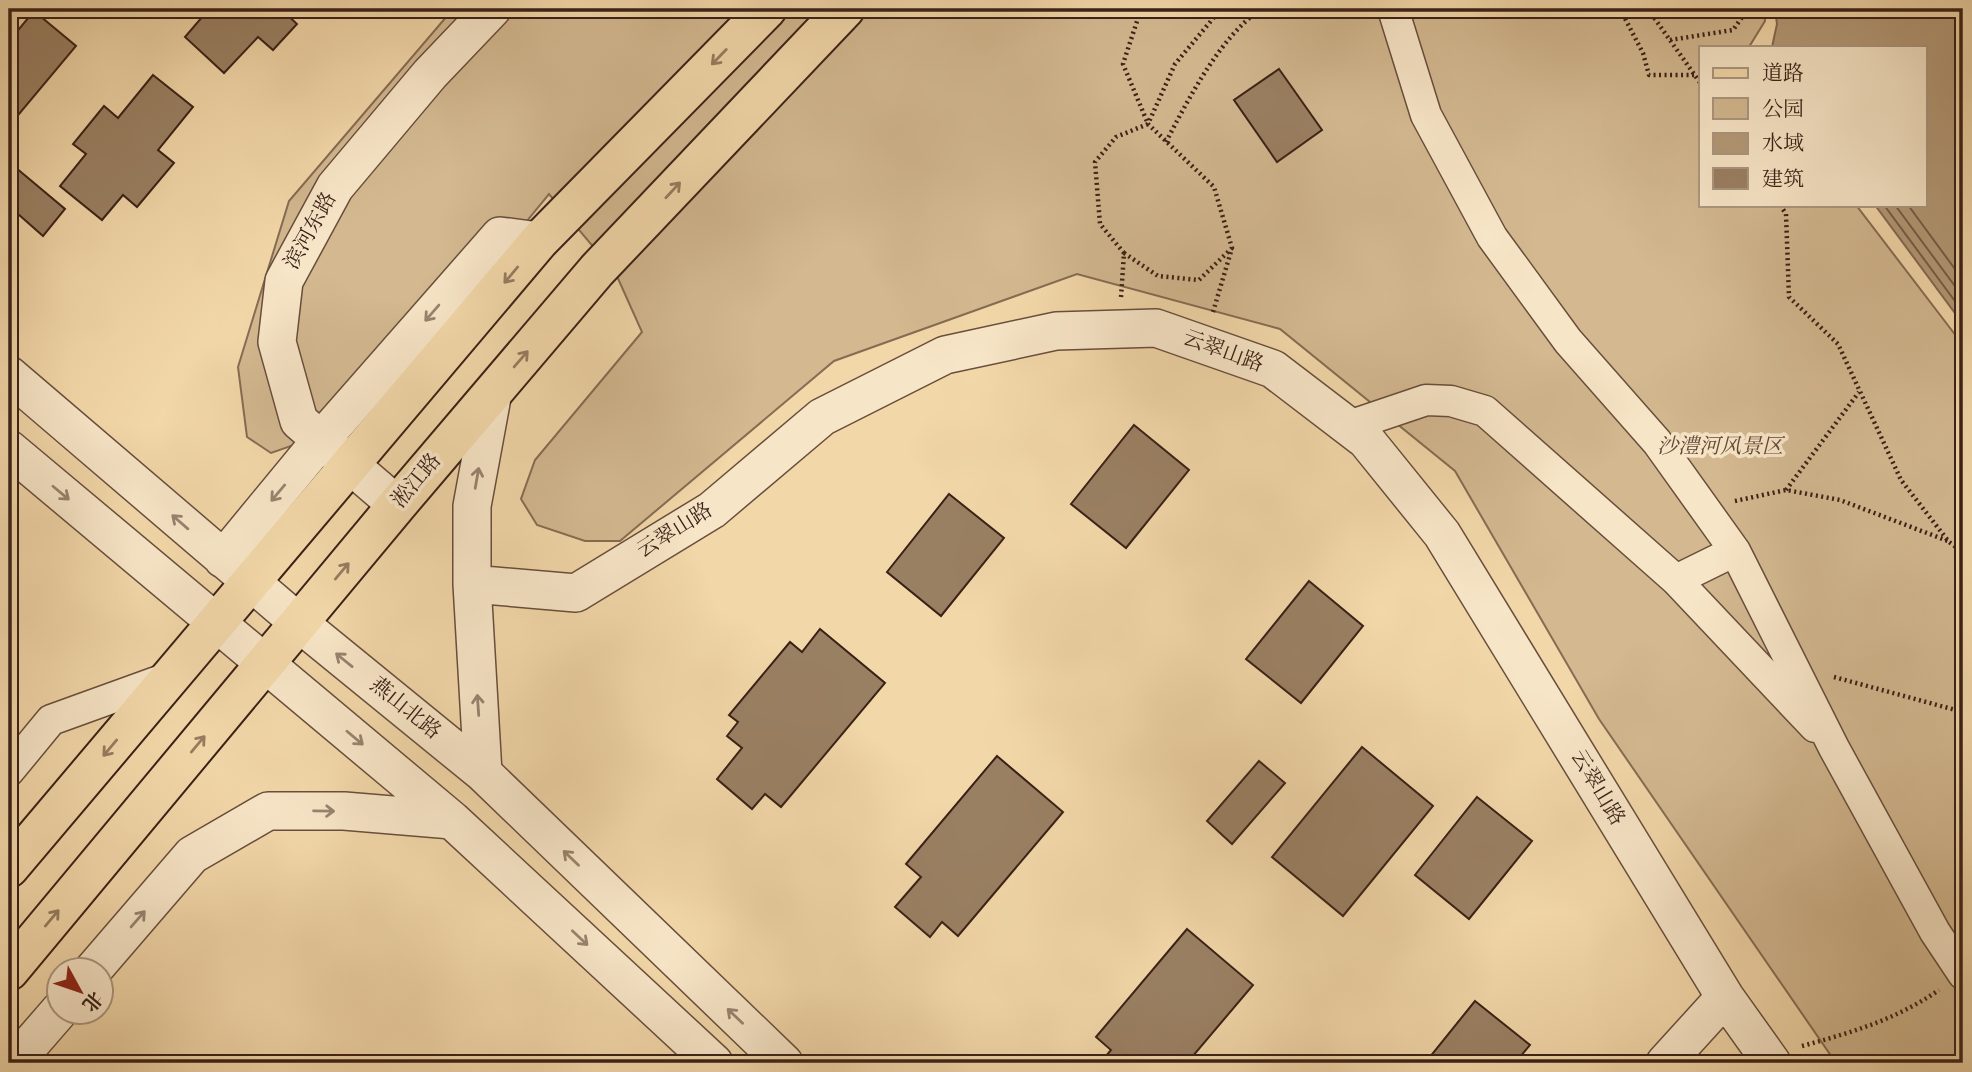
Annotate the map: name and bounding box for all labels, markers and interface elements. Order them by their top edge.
legend [1699,46,1926,206]
one-way arrow [710,49,727,66]
text: 道路 [1762,61,1804,88]
text: 公园 [1762,97,1804,124]
text: 水域 [1762,131,1804,158]
text: 建筑 [1762,167,1804,194]
one-way arrow [664,182,681,199]
street label: 滨河东路 [279,188,343,274]
one-way arrow [503,265,519,283]
one-way arrow [424,304,440,322]
street label: 云翠山路 [1179,325,1267,379]
one-way arrow [513,351,529,369]
park label: 沙澧河风景区 [1657,434,1786,461]
street label: 淞江路 [386,448,448,514]
one-way arrow [471,467,484,490]
one-way arrow [270,483,285,501]
one-way arrow [52,485,70,500]
street label: 云翠山路 [632,497,718,565]
one-way arrow [171,514,189,530]
one-way arrow [335,562,350,580]
one-way arrow [336,653,354,668]
street label: 燕山北路 [364,672,446,746]
one-way arrow [471,694,484,717]
one-way arrow [346,730,364,746]
one-way arrow [190,735,206,753]
one-way arrow [103,738,118,756]
street label: 云翠山路 [1564,745,1630,831]
one-way arrow [312,804,335,818]
one-way arrow [563,849,580,866]
one-way arrow [45,910,60,928]
one-way arrow [130,910,146,928]
one-way arrow [571,930,588,947]
north arrow [46,956,116,1026]
text: 北 [76,986,107,1016]
one-way arrow [727,1007,744,1024]

